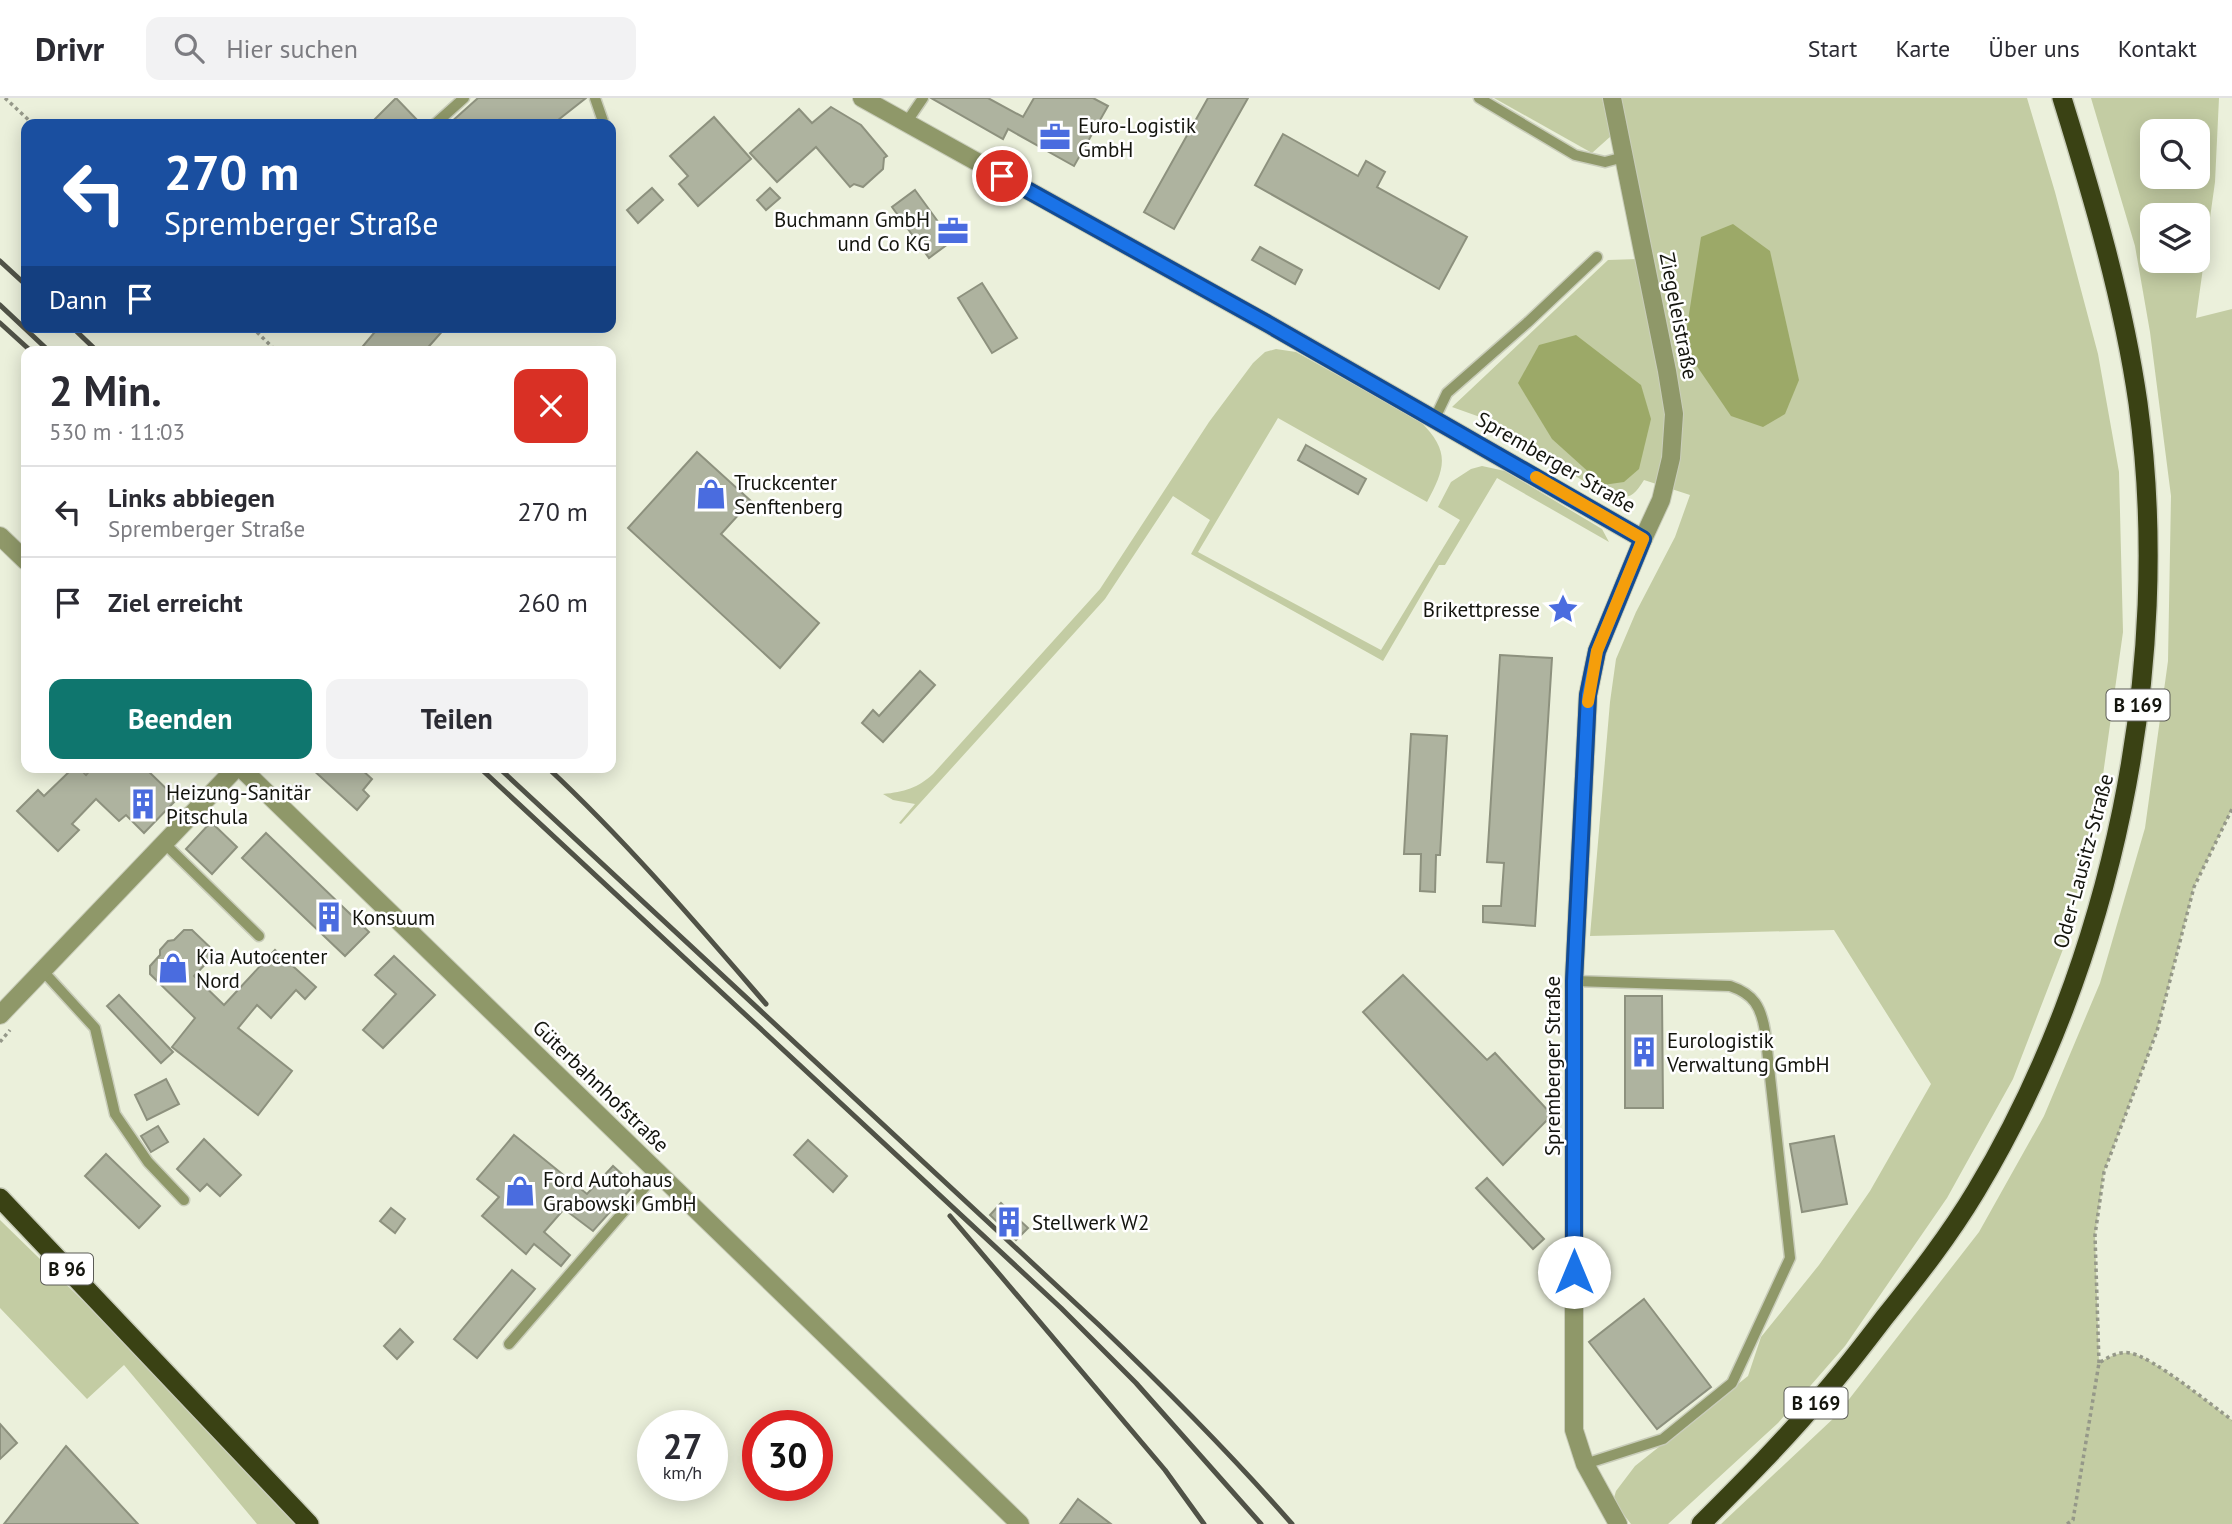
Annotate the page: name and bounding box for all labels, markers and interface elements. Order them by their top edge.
search box [146,17,636,80]
text: Drivr [35,27,104,70]
icon: search [170,29,208,67]
text: Hier suchen [226,32,358,65]
text: Start [1808,33,1857,64]
text: Karte [1895,33,1950,64]
text: Über uns [1988,33,2080,64]
text: Kontakt [2118,33,2197,64]
place label: Euro-Logistik GmbH [1078,112,1196,163]
map controls [2140,119,2210,273]
button: search [2140,119,2210,189]
office icon: Euro-Logistik GmbH [1038,120,1072,154]
text: 270 m [164,140,299,204]
pin [972,146,1032,206]
icon: left [49,147,140,238]
icon: arrive [983,157,1021,195]
text: Spremberger Straße [164,202,439,244]
button: layers [2140,203,2210,273]
place label: Buchmann GmbH und Co KG [774,206,930,257]
office icon: Buchmann GmbH und Co KG [936,214,970,248]
street label: Ziegeleistraße [1653,250,1705,382]
icon: arrive [121,280,159,318]
text: Dann [49,283,107,316]
text: 2 Min. [49,363,162,418]
button: close [514,369,588,443]
street label: Spremberger Straße [1471,405,1641,519]
text: 530 m · 11:03 [49,417,185,446]
place label: Truckcenter Senftenberg [734,469,843,520]
shop icon: Truckcenter Senftenberg [694,477,728,511]
text: Links abbiegen [108,481,275,514]
icon: left [49,493,87,531]
text: 270 m [517,495,588,528]
text: Spremberger Straße [108,514,305,543]
icon: arrive [49,584,87,622]
text: Ziel erreicht [108,586,243,619]
text: 260 m [517,586,588,619]
place icon: Brikettpresse [1546,592,1580,626]
place label: Brikettpresse [1423,596,1540,623]
button: Beenden [49,679,312,759]
button: Teilen [326,679,588,759]
road number: B 169 [2106,690,2170,720]
street label: Oder-Lausitz-Straße [2047,771,2119,951]
place label: Heizung-Sanitär Pitschula [166,779,311,830]
building icon: Heizung-Sanitär Pitschula [126,787,160,821]
building icon: Konsuum [312,900,346,934]
place label: Konsuum [352,904,435,931]
place label: Kia Autocenter Nord [196,943,327,994]
shop icon: Kia Autocenter Nord [156,951,190,985]
street label: Spremberger Straße [1539,976,1566,1156]
street label: Güterbahnhofstraße [527,1014,675,1158]
place label: Eurologistik Verwaltung GmbH [1666,1027,1830,1078]
building icon: Eurologistik Verwaltung GmbH [1627,1035,1661,1069]
place label: Ford Autohaus Grabowski GmbH [543,1166,697,1217]
shop icon: Ford Autohaus Grabowski GmbH [503,1174,537,1208]
building icon: Stellwerk W2 [992,1205,1026,1239]
place label: Stellwerk W2 [1032,1209,1149,1236]
position arrow [1537,1235,1611,1309]
road number: B 96 [41,1254,93,1284]
road number: B 169 [1784,1387,1848,1418]
speed limit sign: 30 [742,1410,833,1501]
text: 27 [663,1423,702,1469]
text: km/h [663,1461,702,1484]

